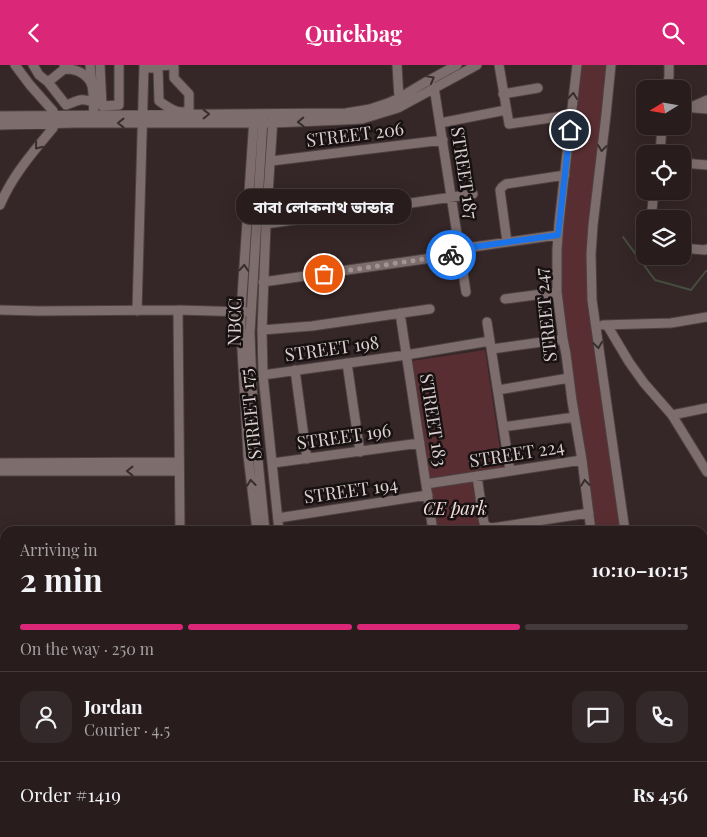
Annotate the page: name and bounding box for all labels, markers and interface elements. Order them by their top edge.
text: Quickbag [305,18,402,48]
icon: back [20,19,48,47]
icon: search [659,19,687,47]
one-way arrow [426,76,435,86]
north arrow [636,80,691,135]
map controls [636,80,691,265]
one-way arrow [567,92,578,100]
one-way arrow [202,109,210,119]
pin [549,109,591,151]
one-way arrow [297,116,305,127]
street label: STREET 206 [305,116,405,152]
icon: home [556,116,584,144]
one-way arrow [117,118,124,128]
street label: STREET 187 [446,125,484,221]
one-way arrow [35,140,44,149]
one-way arrow [597,145,608,153]
button: locate [636,145,691,200]
callout: বাবা লোকনাথ ভান্ডার [236,189,412,224]
text: বাবা লোকনাথ ভান্ডার [253,196,394,217]
button: layers [636,210,691,265]
courier [426,230,476,280]
icon: bike [437,241,465,269]
pin [303,253,345,295]
icon: bag [310,260,338,288]
one-way arrow [239,264,250,272]
street label: STREET 247 [528,266,562,363]
street label: NBCC [222,297,246,347]
street label: STREET 198 [283,330,381,366]
one-way arrow [593,340,603,349]
street label: STREET 175 [233,368,267,461]
street label: STREET 183 [415,372,453,468]
street label: STREET 196 [295,418,392,454]
street label: STREET 224 [468,434,566,472]
one-way arrow [126,466,134,476]
street label: STREET 194 [302,472,399,508]
one-way arrow [246,479,257,487]
one-way arrow [580,479,591,487]
park label: CE park [423,496,487,520]
text: Arriving in [20,539,98,560]
text: 10:10–10:15 [591,556,688,582]
text: 2 min [20,557,103,600]
text: On the way · 250 m [20,638,154,659]
button: person [20,691,72,743]
button: chat [572,691,624,743]
button: phone [636,691,688,743]
text: Jordan [84,693,143,719]
text: Courier · 4.5 [84,719,170,740]
text: Order #1419 [20,781,121,807]
text: Rs 456 [633,781,688,807]

